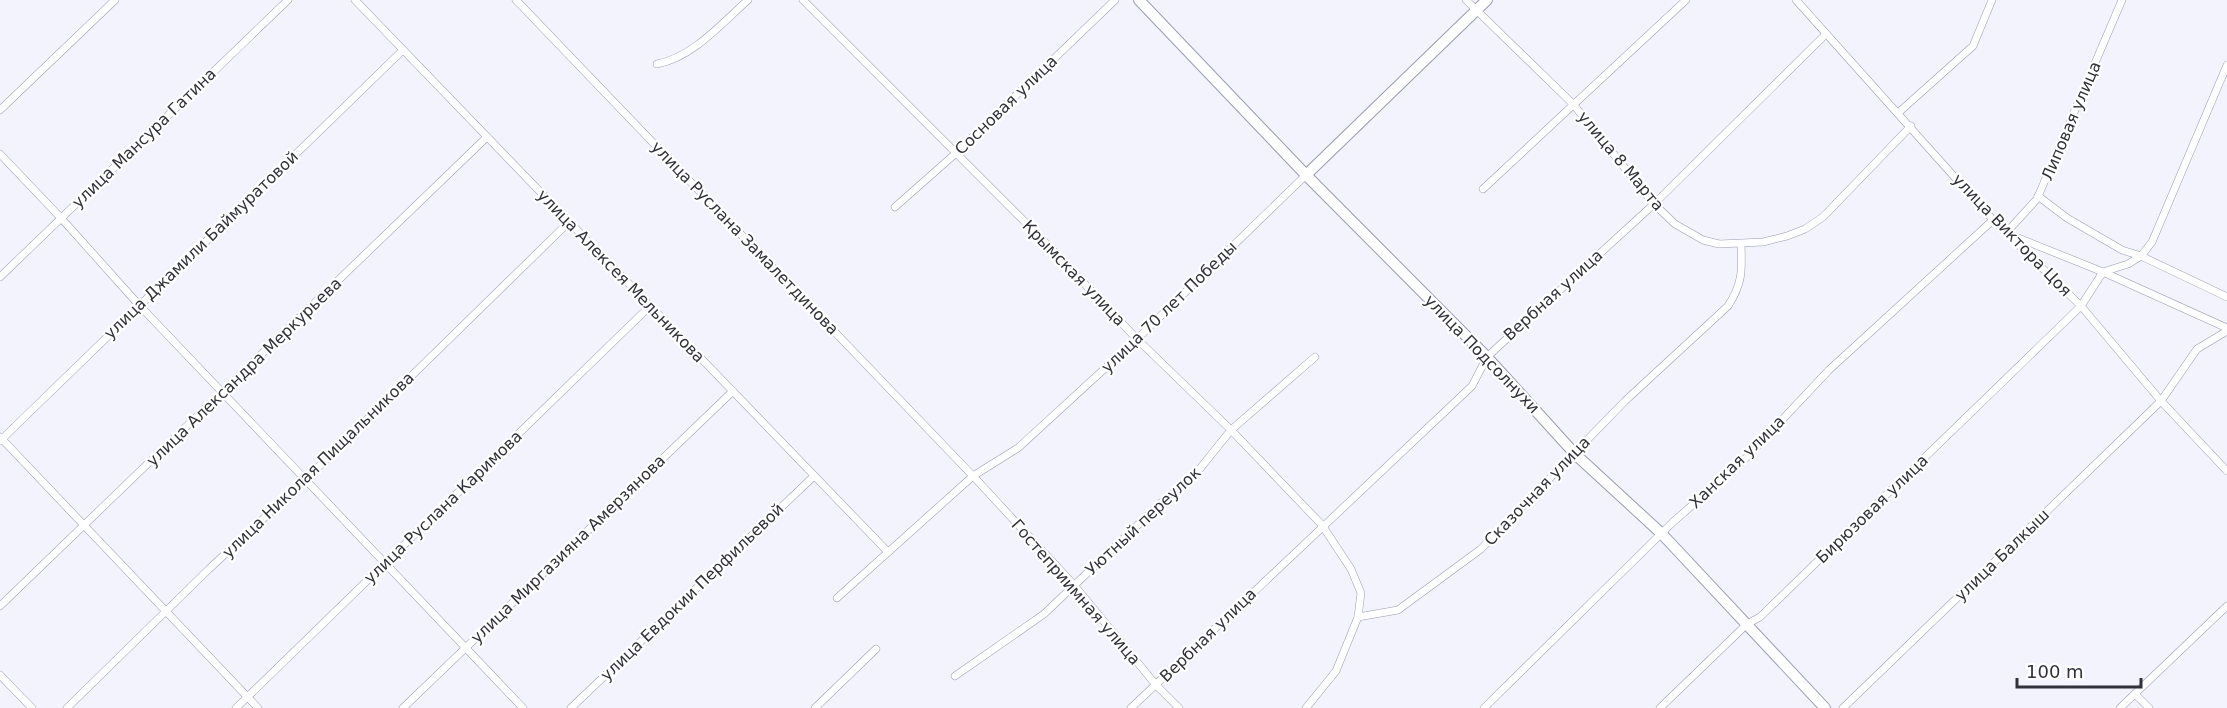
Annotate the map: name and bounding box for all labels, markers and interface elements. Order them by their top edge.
street label: Сосновая улица [951,51,1061,159]
street label: Липовая улица [2037,59,2105,183]
street label: улица Мансура Гатина [68,64,220,212]
street label: улица 8 Марта [1574,107,1668,215]
street label: улица Руслана Замалетдинова [647,137,843,339]
street label: улица Джамили Баймуратовой [100,147,302,343]
street label: улица Виктора Цоя [1949,170,2075,300]
street label: улица Алексея Мельникова [533,186,709,366]
street label: Крымская улица [1019,216,1129,330]
street label: улица 70 лет Победы [1097,237,1241,377]
street label: Вербная улица [1500,246,1606,344]
street label: улица Александра Меркурьева [143,274,345,470]
street label: улица Подсолнухи [1421,291,1543,417]
street label: улица Николая Пищальникова [218,368,418,562]
street label: Ханская улица [1685,412,1789,512]
street label: улица Руслана Каримова [360,427,526,587]
street label: Сказочная улица [1480,433,1594,549]
street label: улица Миргазияна Амерзянова [467,451,669,647]
street label: Бирюзовая улица [1812,451,1932,567]
street label: Уютный переулок [1081,462,1205,579]
street label: улица Евдокии Перфильевой [597,499,787,685]
street label: улица Балкыш [1951,505,2053,605]
street label: Гостеприимная улица [1008,515,1144,669]
street label: Вербная улица [1156,584,1260,686]
scale bar [2017,651,2142,689]
text: 100 m [2026,661,2084,682]

